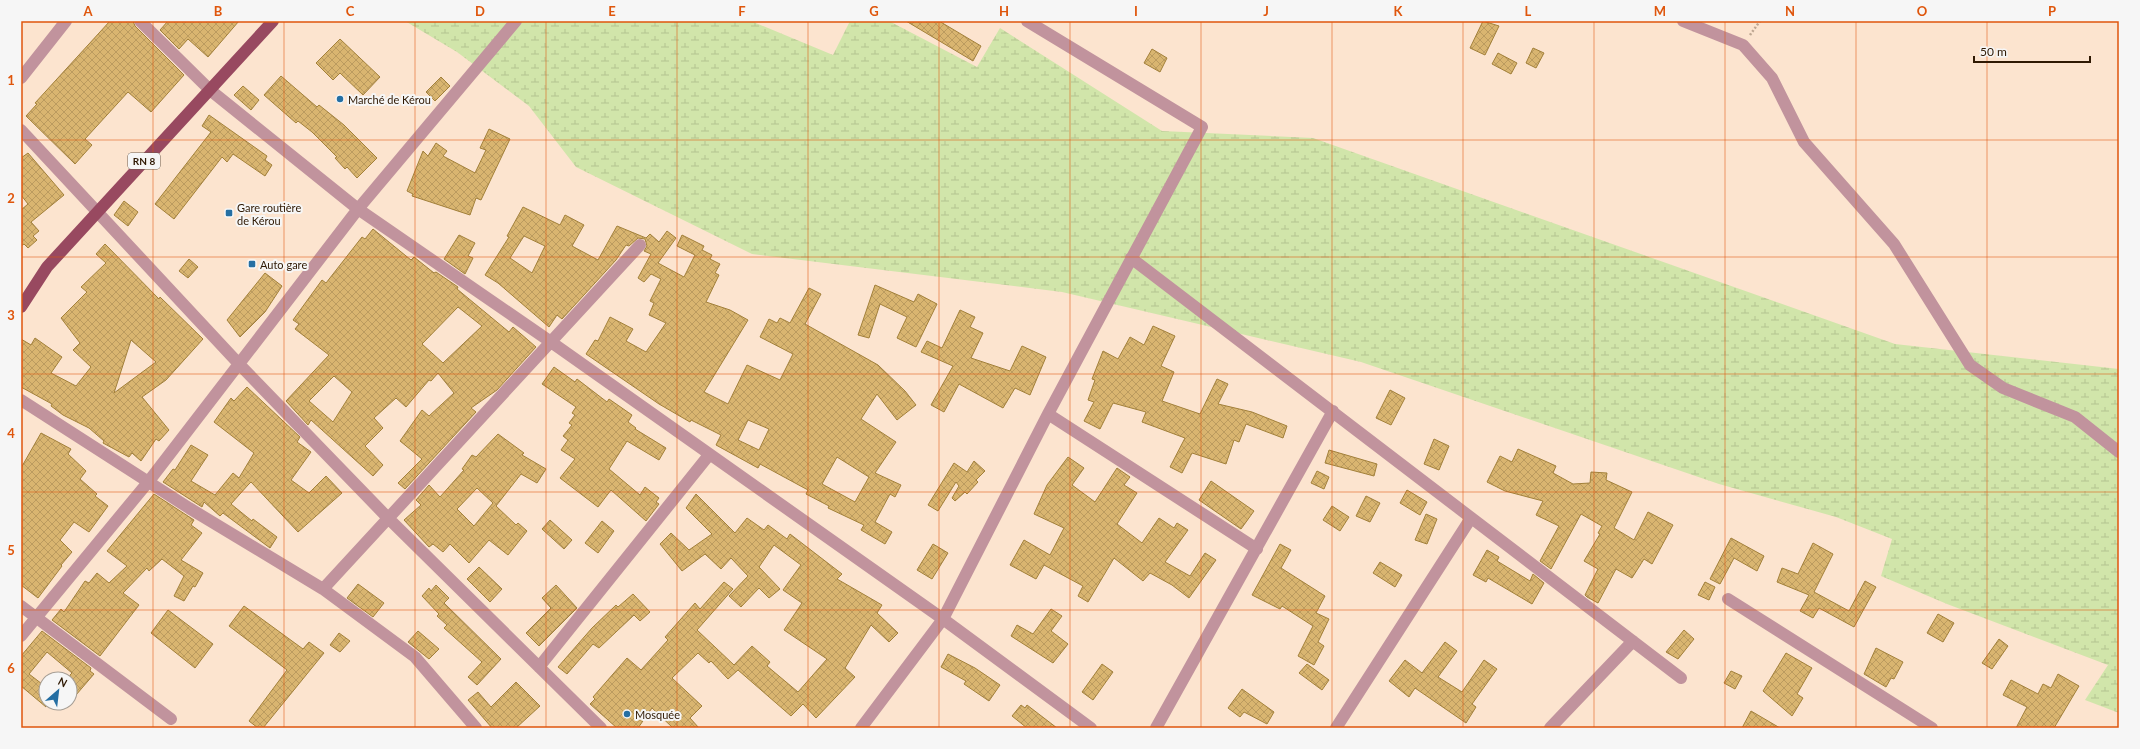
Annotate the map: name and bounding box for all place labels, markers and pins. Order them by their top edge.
place label: Marché de Kérou [348,93,431,106]
marker: Marché de Kérou [335,94,345,104]
place label: Gare routière de Kérou [237,201,301,227]
marker: Gare routière de Kérou [224,208,234,218]
place label: Auto gare [260,258,307,271]
marker: Auto gare [247,259,257,269]
place label: Mosquée [635,708,680,721]
marker: Mosquée [622,709,632,719]

